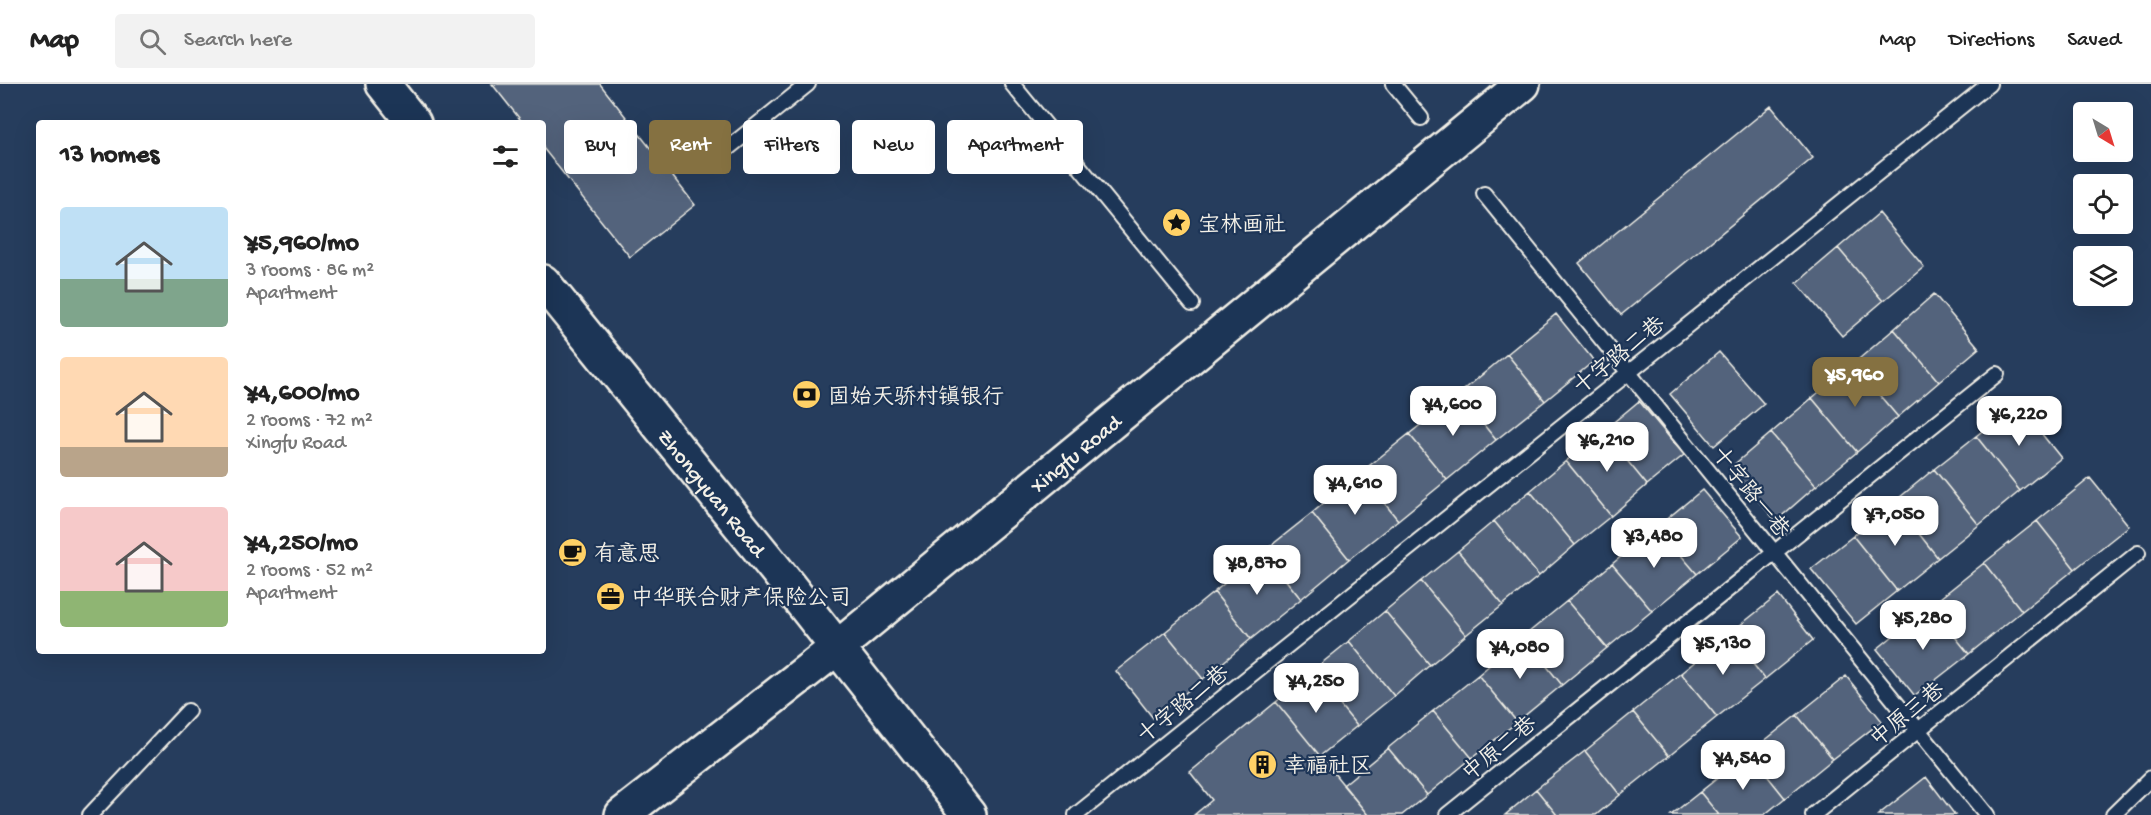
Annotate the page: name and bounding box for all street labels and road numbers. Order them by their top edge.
street label: 十字路二巷 [1568,311,1671,402]
street label: Xingfu Road [1026,409,1129,501]
street label: Zhongyuan Road [650,425,771,565]
street label: 十字路一巷 [1704,441,1795,544]
street label: 十字路二巷 [1132,660,1235,751]
street label: 中原三巷 [1865,677,1951,754]
street label: 中原二巷 [1457,711,1543,788]

